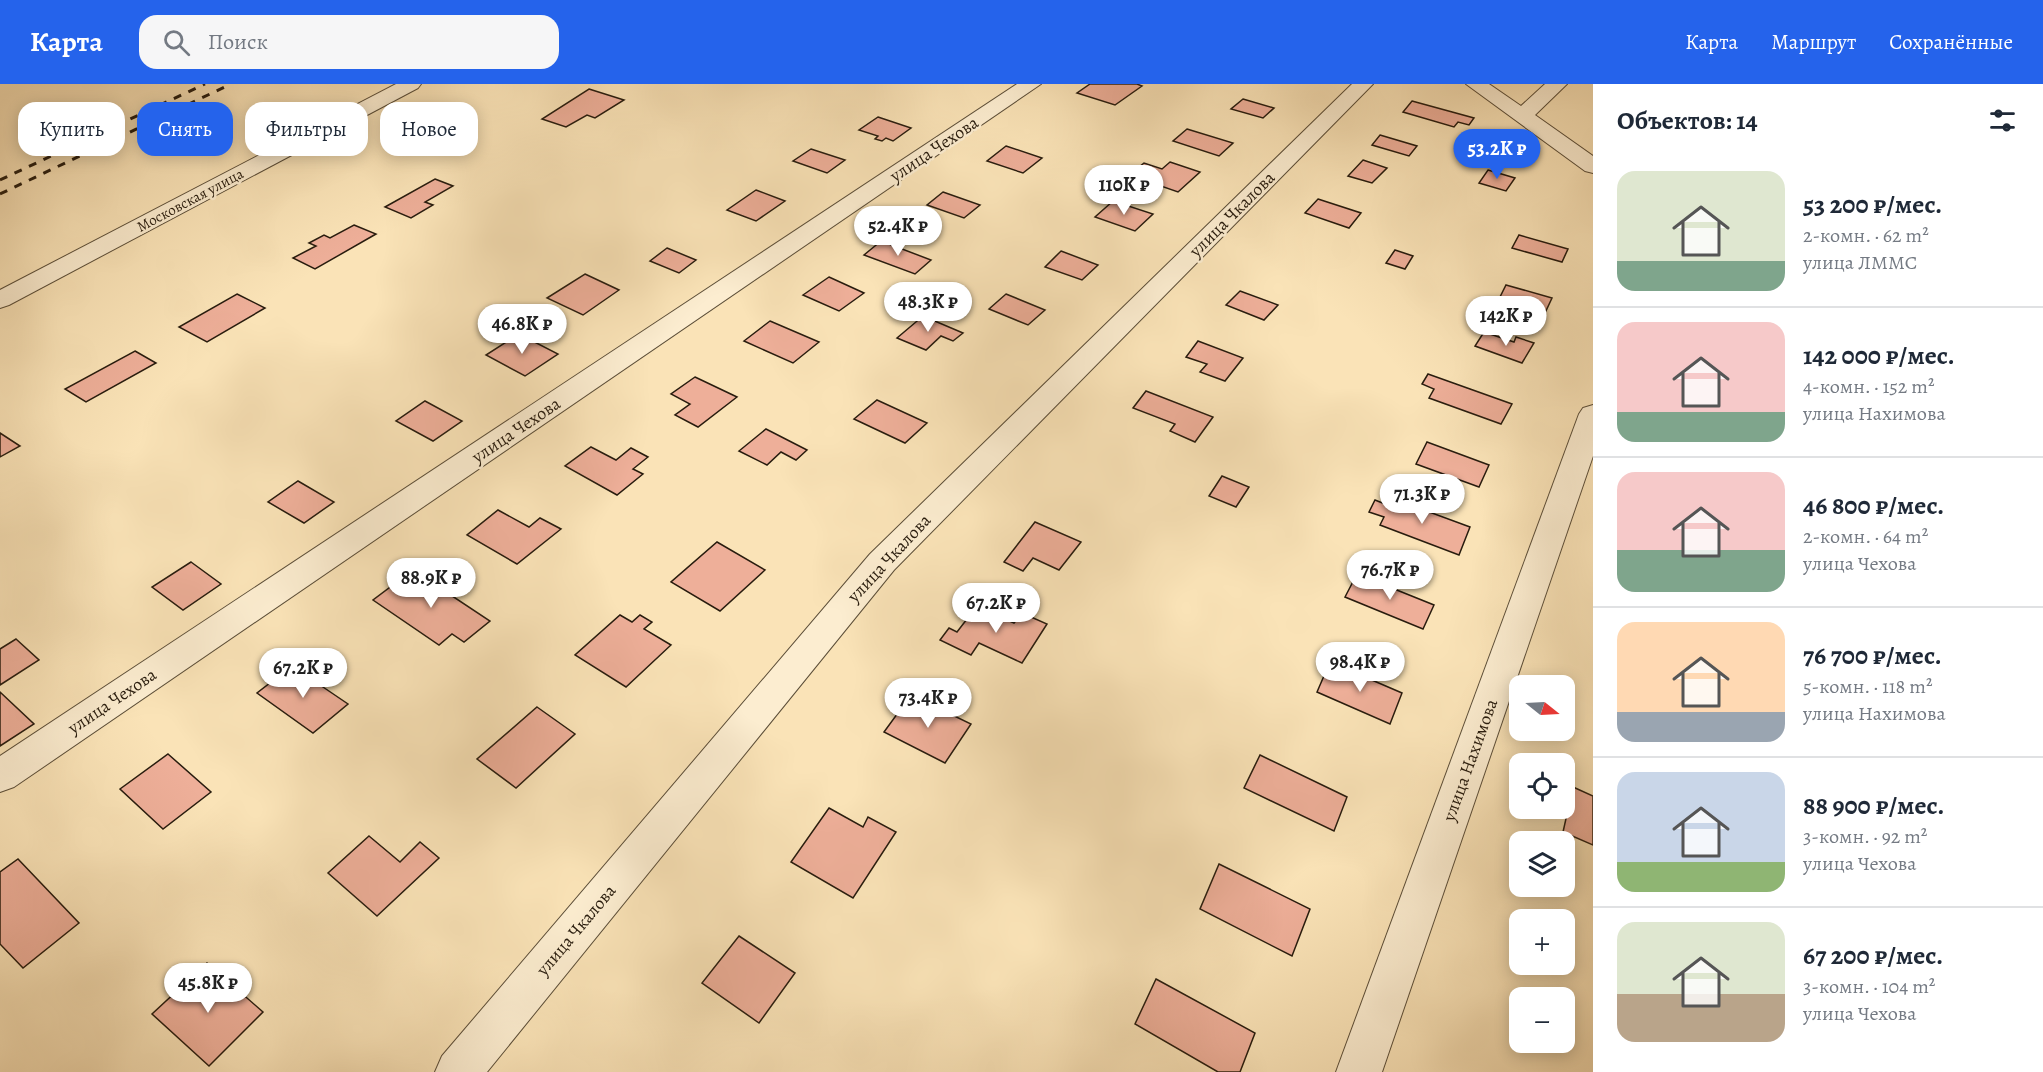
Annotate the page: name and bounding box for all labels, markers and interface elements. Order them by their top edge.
search box [139,15,559,69]
text: Карта [30,23,103,61]
icon: search [160,26,193,59]
text: Поиск [208,27,268,57]
text: Карта [1685,28,1738,56]
text: Маршрут [1771,28,1856,56]
text: Сохранённые [1889,28,2013,56]
chip: Купить [18,102,125,156]
chip: Снять [137,102,233,156]
chip: Фильтры [245,102,368,156]
chip: Новое [380,102,478,156]
text: Объектов: 14 [1617,103,1758,138]
icon: filters [1986,104,2019,137]
street label: улица Чехова [884,110,984,188]
pin: 53.2K ₽ [1442,129,1552,180]
text: 53.2K ₽ [1467,135,1527,162]
street label: Московская улица [133,163,247,237]
pin: 110K ₽ [1075,165,1173,216]
street label: улица Чкалова [1183,165,1281,263]
text: 110K ₽ [1098,171,1150,198]
text: 53 200 ₽/мес. [1803,187,1942,222]
icon: home [1665,195,1737,267]
pin: 52.4K ₽ [843,206,953,257]
text: 52.4K ₽ [868,212,928,239]
text: 2-комн. · 62 m² [1803,222,1929,249]
text: улица ЛММС [1803,249,1917,276]
pin: 48.3K ₽ [873,282,983,333]
text: 48.3K ₽ [898,288,958,315]
pin: 142K ₽ [1457,296,1555,347]
text: 142K ₽ [1480,302,1533,329]
pin: 46.8K ₽ [467,304,577,355]
text: 46.8K ₽ [492,310,552,337]
text: 142 000 ₽/мес. [1803,338,1955,373]
icon: home [1665,346,1737,418]
text: 4-комн. · 152 m² [1803,373,1935,400]
street label: улица Чехова [466,391,566,469]
text: улица Нахимова [1803,400,1946,427]
pin: 71.3K ₽ [1367,474,1477,525]
text: 71.3K ₽ [1394,480,1450,507]
text: 46 800 ₽/мес. [1803,488,1944,523]
icon: home [1665,496,1737,568]
street label: улица Чкалова [841,508,937,608]
text: 2-комн. · 64 m² [1803,523,1928,550]
pin: 76.7K ₽ [1335,550,1445,601]
text: улица Чехова [1803,550,1917,577]
text: 76.7K ₽ [1361,556,1419,583]
pin: 88.9K ₽ [376,558,486,609]
text: 88.9K ₽ [401,564,461,591]
pin: 67.2K ₽ [941,583,1051,634]
text: 67.2K ₽ [966,589,1026,616]
text: 76 700 ₽/мес. [1803,638,1942,673]
pin: 98.4K ₽ [1305,642,1415,693]
icon: home [1665,646,1737,718]
pin: 67.2K ₽ [248,648,358,699]
text: 98.4K ₽ [1330,648,1390,675]
text: 67.2K ₽ [273,654,333,681]
street label: улица Чехова [62,662,162,740]
text: 5-комн. · 118 m² [1803,673,1932,700]
north arrow [1509,675,1575,741]
map controls [1509,675,1575,1053]
pin: 73.4K ₽ [873,678,983,729]
text: 73.4K ₽ [899,684,957,711]
street label: улица Нахимова [1436,695,1503,825]
text: улица Нахимова [1803,700,1946,727]
button: locate [1509,753,1575,819]
text: 88 900 ₽/мес. [1803,788,1944,823]
icon: home [1665,796,1737,868]
text: 3-комн. · 92 m² [1803,823,1927,850]
button: layers [1509,831,1575,897]
text: улица Чехова [1803,850,1917,877]
street label: улица Чкалова [530,879,622,981]
button: + [1509,909,1575,975]
text: 67 200 ₽/мес. [1803,938,1943,973]
icon: home [1665,946,1737,1018]
pin: 45.8K ₽ [153,963,263,1014]
text: 45.8K ₽ [178,969,238,996]
text: 3-комн. · 104 m² [1803,973,1935,1000]
button: − [1509,987,1575,1053]
text: улица Чехова [1803,1000,1917,1027]

